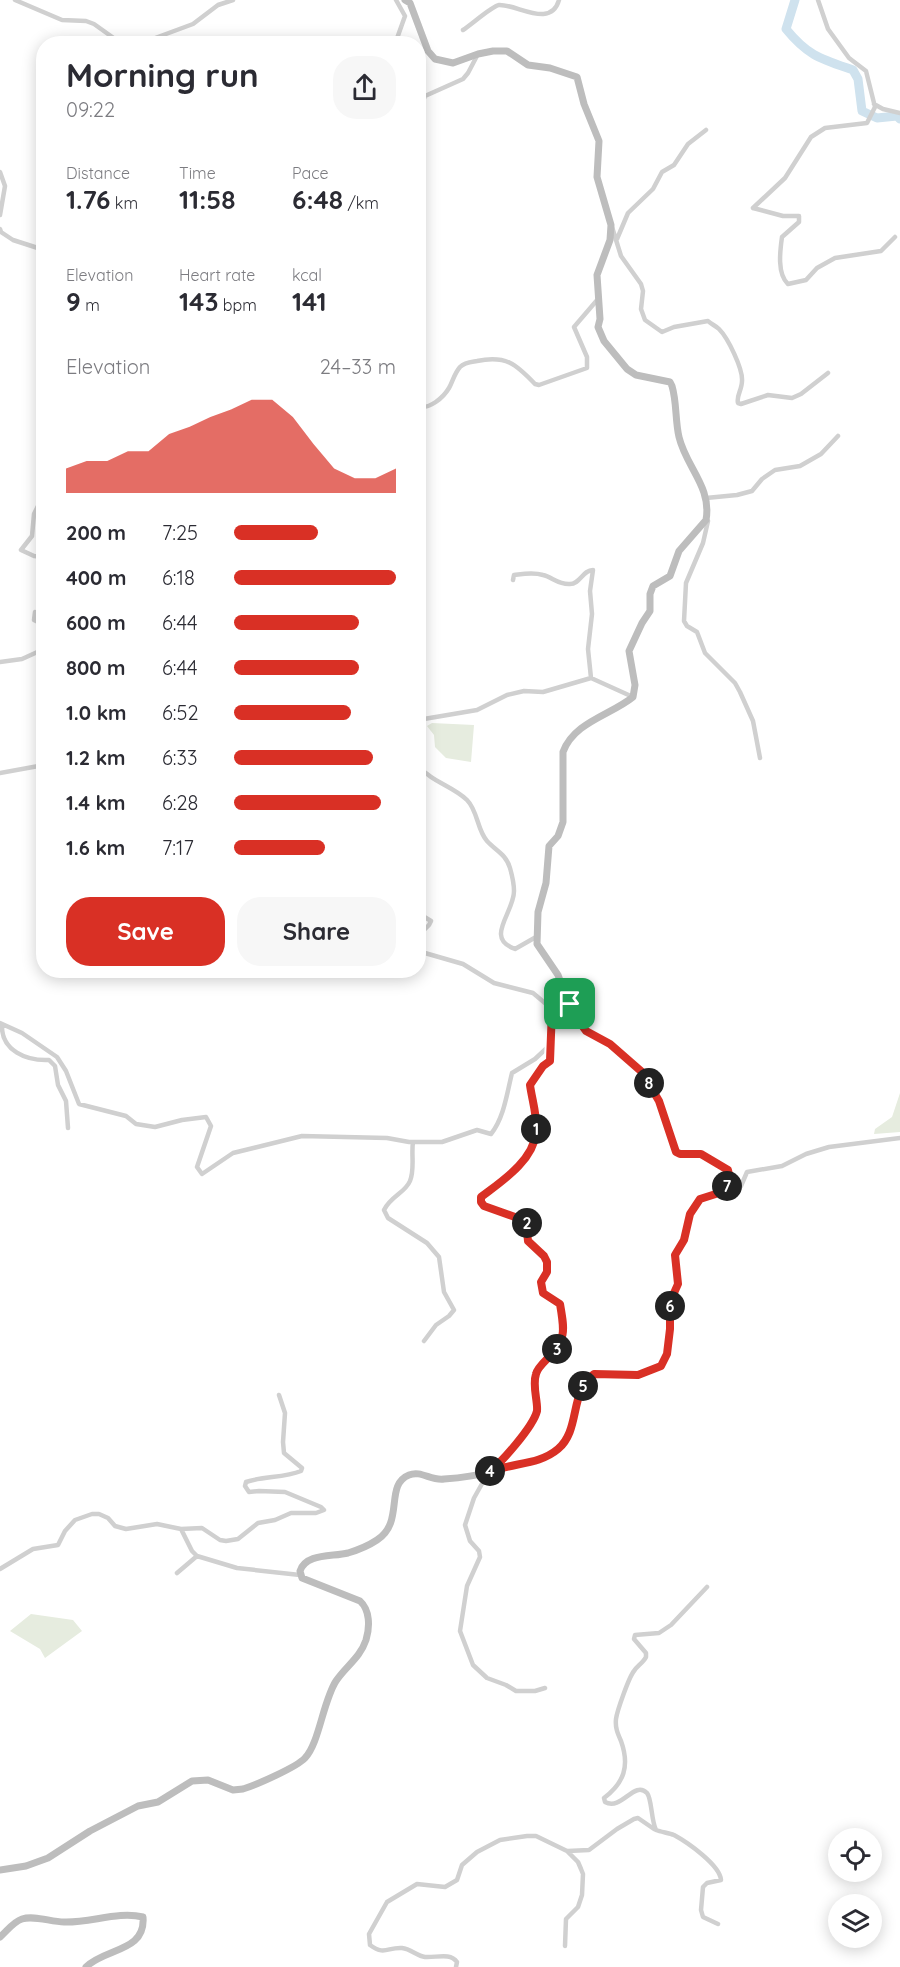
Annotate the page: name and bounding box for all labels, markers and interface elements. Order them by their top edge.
text: Morning run [66,54,259,95]
button: share [333,56,396,119]
text: 09:22 [66,97,115,122]
text: Distance [66,163,130,183]
text: Time [179,163,216,183]
text: Pace [292,163,328,183]
text: 1.76 [66,183,110,216]
text: 11:58 [179,183,236,216]
text: 6:48 [292,183,343,216]
text: km [110,193,138,213]
text: /km [343,193,379,213]
text: Elevation [66,265,133,285]
text: Heart rate [179,265,255,285]
text: kcal [292,265,322,285]
text: 9 [66,285,81,318]
text: 143 [179,285,218,318]
text: 141 [292,285,327,318]
text: m [81,295,100,315]
text: bpm [218,295,257,315]
text: Elevation [66,354,150,379]
text: 24–33 m [320,354,396,379]
text: 200 m [66,520,126,545]
text: 7:25 [162,520,198,545]
text: 400 m [66,565,126,590]
text: 6:18 [162,565,195,590]
text: 600 m [66,610,126,635]
text: 6:44 [162,610,198,635]
text: 800 m [66,655,126,680]
text: 6:44 [162,655,198,680]
text: 1.0 km [66,700,126,725]
text: 6:52 [162,700,198,725]
text: 1.2 km [66,745,126,770]
text: 6:33 [162,745,197,770]
text: 1.4 km [66,790,125,815]
text: 6:28 [162,790,198,815]
text: 1.6 km [66,835,125,860]
text: 7:17 [162,835,194,860]
button: Save [66,897,225,966]
button: Share [237,897,396,966]
pin [544,978,595,1029]
icon: arrive [553,987,586,1020]
pin: 8 [634,1068,664,1098]
text: 8 [645,1073,653,1093]
pin: 1 [521,1114,551,1144]
text: 1 [533,1119,539,1139]
pin: 7 [712,1171,742,1201]
text: 7 [723,1176,731,1196]
pin: 2 [512,1208,542,1238]
text: 2 [522,1213,532,1233]
pin: 6 [655,1291,685,1321]
text: 6 [666,1296,674,1316]
pin: 3 [542,1334,572,1364]
text: 3 [553,1339,561,1359]
pin: 5 [568,1371,598,1401]
text: 5 [578,1376,588,1396]
pin: 4 [475,1456,505,1486]
text: 4 [485,1461,495,1481]
map controls [828,1828,882,1948]
button: locate [828,1828,882,1882]
button: layers [828,1894,882,1948]

